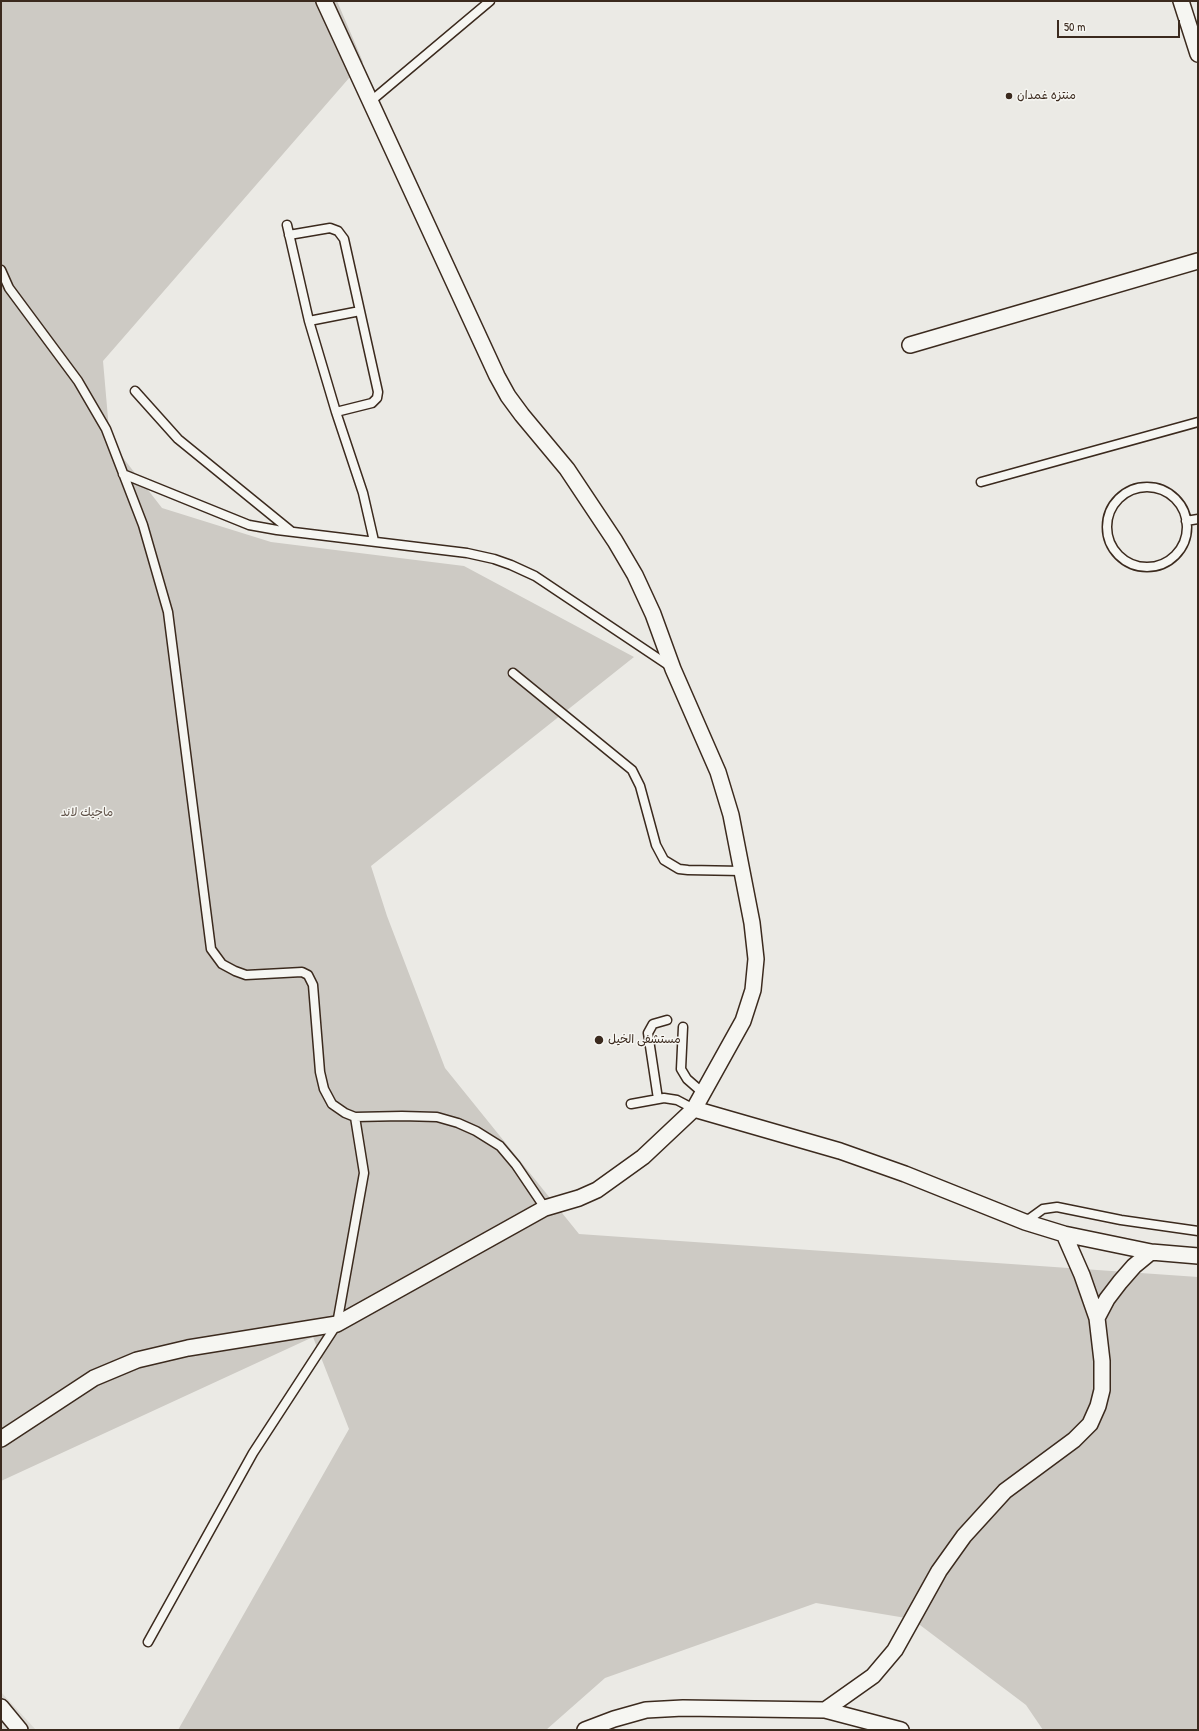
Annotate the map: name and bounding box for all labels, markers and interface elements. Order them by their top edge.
scale bar [1059,12,1182,38]
text: 50 m [1064,18,1085,35]
place label: منتزه غمدان [1017,89,1076,103]
marker: منتزه غمدان [1004,91,1014,101]
park label: ماجيك لاند [61,806,113,820]
place label: مستشفى الخيل [608,1033,681,1047]
marker: مستشفى الخيل [593,1034,605,1046]

